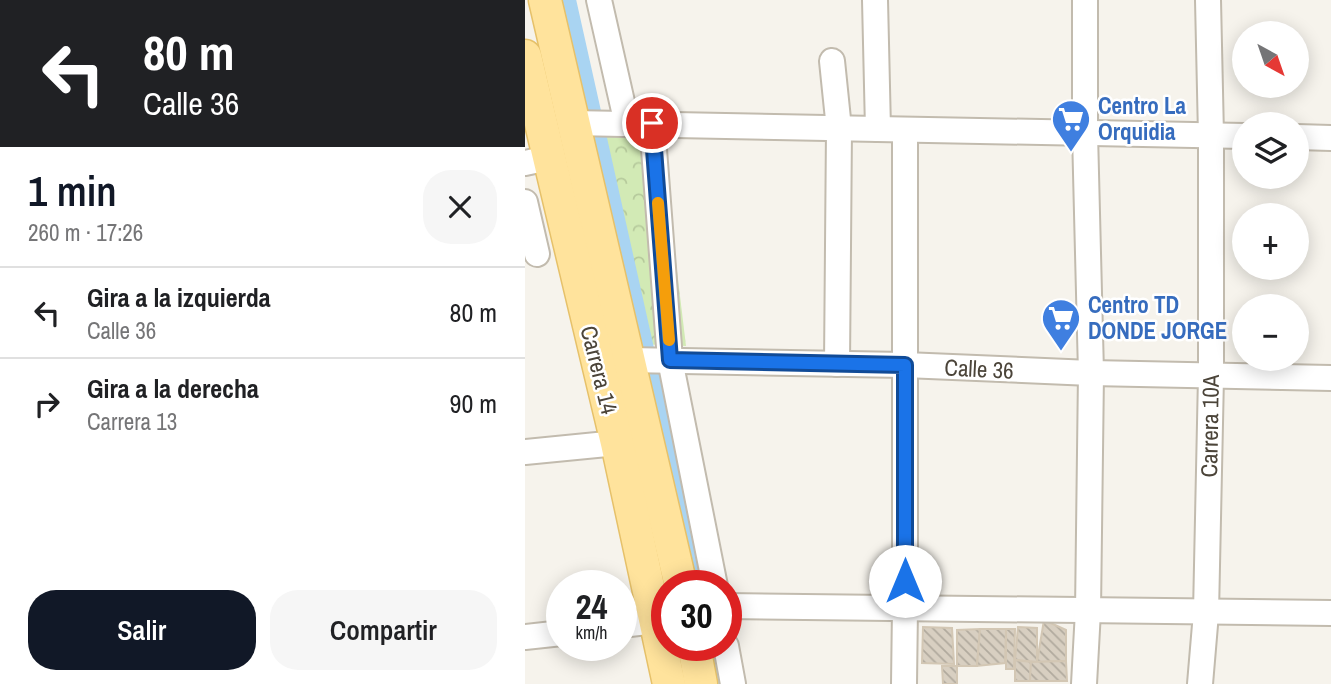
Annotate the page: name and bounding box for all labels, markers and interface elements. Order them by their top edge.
text: 80 m [143,19,235,85]
north arrow [1232,21,1309,98]
map controls [1232,21,1309,371]
icon: left [28,28,119,119]
text: Calle 36 [143,82,239,125]
place label: Centro La Orquidia [1098,90,1187,147]
pin [622,93,682,153]
supermarket icon: Centro La Orquidia [1050,98,1092,153]
icon: arrive [633,104,671,142]
button: layers [1232,112,1309,189]
text: 1 min [28,163,117,219]
button: close [423,170,497,244]
button: + [1232,203,1309,280]
text: 260 m · 17:26 [28,217,143,248]
text: Gira a la izquierda [87,280,271,315]
place label: Centro TD DONDE JORGE [1088,289,1227,346]
icon: left [28,294,66,332]
button: − [1232,294,1309,371]
text: 80 m [450,295,497,330]
supermarket icon: Centro TD DONDE JORGE [1040,297,1082,352]
text: Calle 36 [87,315,156,346]
street label: Carrera 14 [574,322,626,418]
street label: Calle 36 [944,351,1014,386]
text: Gira a la derecha [87,371,259,406]
street label: Carrera 10A [1193,374,1226,478]
icon: right [28,385,66,423]
text: 90 m [450,386,497,421]
text: Carrera 13 [87,406,177,437]
position arrow [868,544,942,618]
speed limit sign: 30 [651,570,742,661]
text: 24 [576,583,607,630]
button: Salir [28,590,256,670]
button: Compartir [270,590,497,670]
text: km/h [576,620,608,645]

